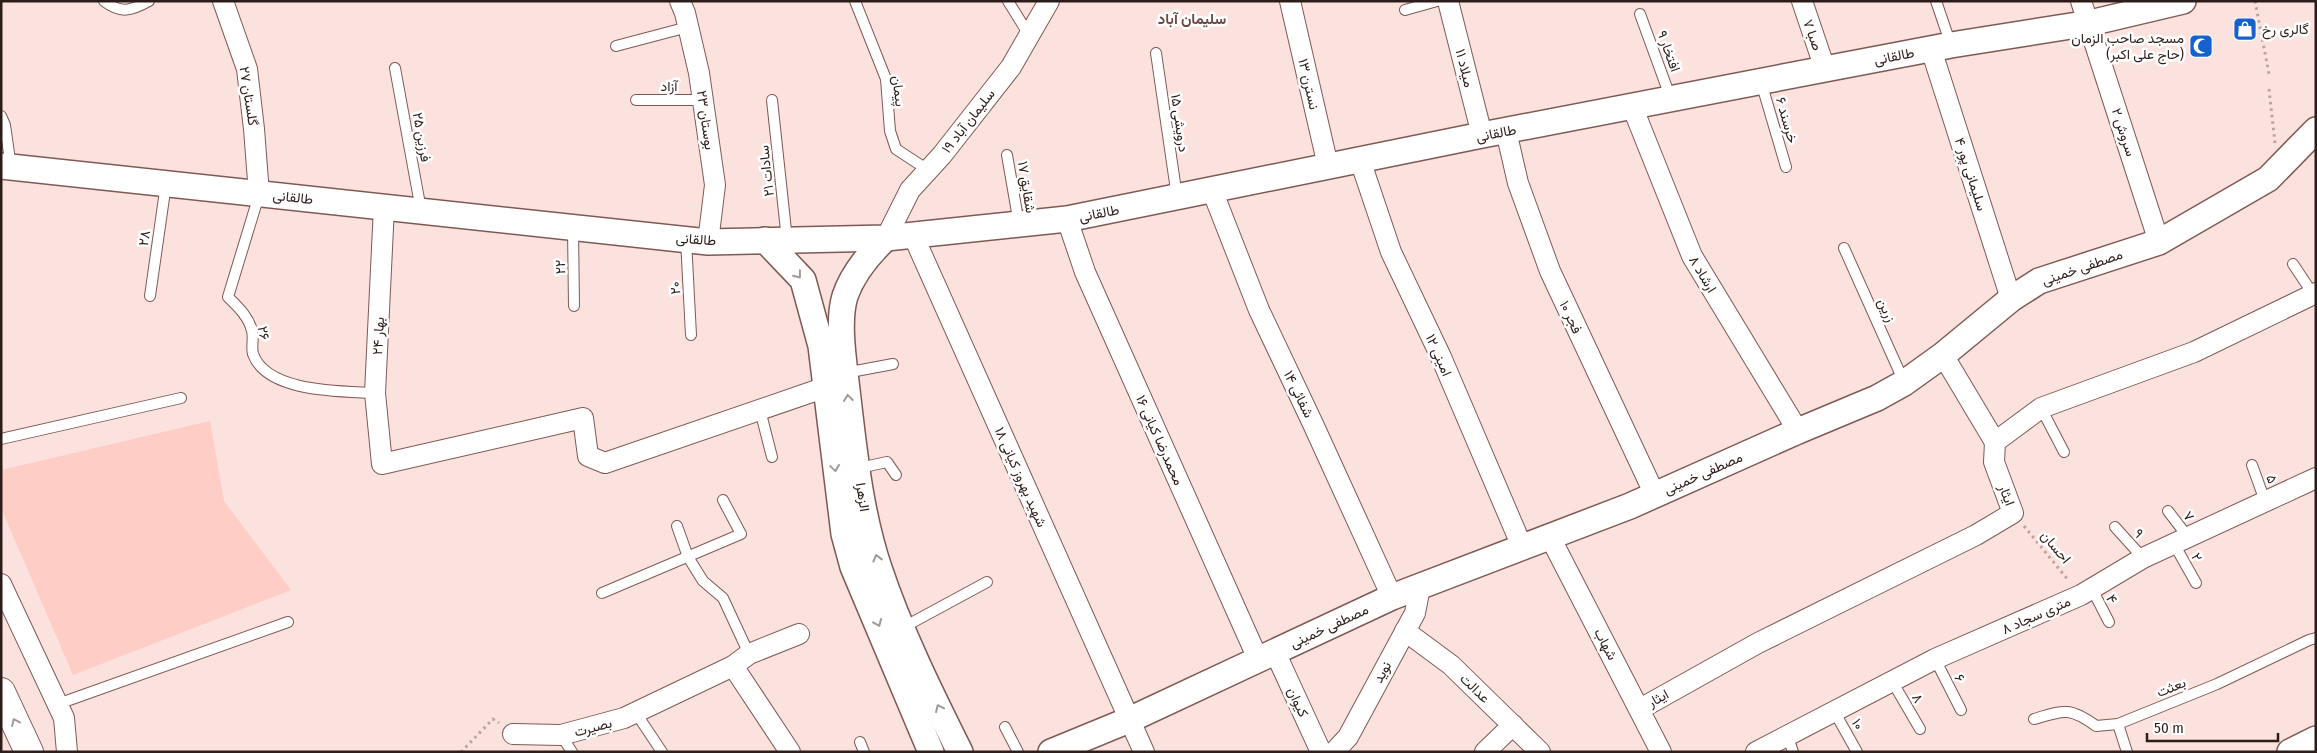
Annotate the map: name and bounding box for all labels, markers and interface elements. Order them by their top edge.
district label: سلیمان آباد [1158,10,1226,28]
shop icon: گالری رخ [2232,16,2258,42]
street label: صبا ۷ [1799,17,1826,53]
place label: گالری رخ [2262,21,2309,40]
street label: افتخار ۹ [1653,28,1684,74]
place label: مسجد صاحب الزمان (حاج علی اکبر) [2071,30,2184,65]
mosque icon: مسجد صاحب الزمان (حاج علی اکبر) [2188,33,2214,59]
street label: طالقانی [1873,44,1916,69]
street label: میلاد ۱۱ [1452,47,1477,89]
street label: نسترن ۱۳ [1294,57,1323,111]
street label: گلستان ۲۷ [235,65,262,127]
street label: پیمان [887,75,909,108]
street label: آزاد [660,78,679,95]
street label: سلیمان آباد ۱۹ [938,86,999,157]
street label: بوستان ۲۳ [693,89,718,151]
street label: درویشی ۱۵ [1167,93,1192,153]
street label: خرسند ۶ [1772,95,1801,145]
street label: سروش ۲ [2108,106,2139,158]
street label: فرزین ۲۵ [409,111,434,163]
street label: طالقانی [1475,121,1518,146]
street label: سلیمانی پور ۴ [1950,135,1990,213]
street label: سادات ۲۱ [755,144,778,197]
street label: شقایق ۱۷ [1014,160,1039,214]
street label: طالقانی [272,187,314,208]
street label: طالقانی [1078,201,1121,226]
street label: ۲۸ [135,229,154,247]
street label: طالقانی [675,230,717,249]
street label: مصطفی خمینی [2039,246,2125,289]
street label: ارشاد ۸ [1685,253,1720,296]
street label: ۲۲ [552,260,569,274]
one-way arrow [793,269,801,278]
street label: ۲۰ [667,281,684,295]
street label: زرین [1874,296,1899,325]
street label: فجر ۱۰ [1556,298,1586,336]
street label: بهار ۲۴ [369,317,388,356]
street label: ۲۶ [254,325,273,342]
street label: امینی ۱۲ [1422,332,1455,379]
street label: شفائی ۱۴ [1280,368,1317,421]
street label: محمدرضا کیانی ۱۶ [1132,392,1187,488]
one-way arrow [843,394,854,402]
street label: شهید بهروز کیانی ۱۸ [991,424,1050,530]
street label: مصطفی خمینی [1661,448,1745,498]
one-way arrow [830,463,840,472]
street label: ۵ [2262,472,2281,486]
street label: الزهرا [852,481,873,513]
street label: ایثار [1994,481,2018,508]
street label: ۷ [2179,508,2198,525]
street label: ۹ [2130,525,2147,542]
street label: احسان [2037,527,2074,567]
street label: ۲ [2187,550,2206,565]
one-way arrow [872,554,883,563]
street label: ۴ [2102,592,2121,607]
street label: ۸ متری سجاد [1999,593,2073,638]
street label: مصطفی خمینی [1287,601,1371,652]
one-way arrow [871,618,882,627]
street label: شهاب [1590,625,1621,663]
street label: نوید [1370,658,1395,686]
street label: عدالت [1456,670,1493,707]
street label: ۶ [1950,671,1969,685]
street label: بعثت [2154,674,2188,701]
street label: کیوان [1283,685,1312,720]
street label: ایثار [1644,686,1672,712]
street label: ۸ [1908,690,1927,706]
one-way arrow [935,704,945,713]
scale bar [2147,710,2278,742]
street label: بصیرت [572,714,614,741]
street label: ۱۰ [1848,716,1867,733]
one-way arrow [11,718,21,727]
text: 50 m [2154,719,2184,737]

